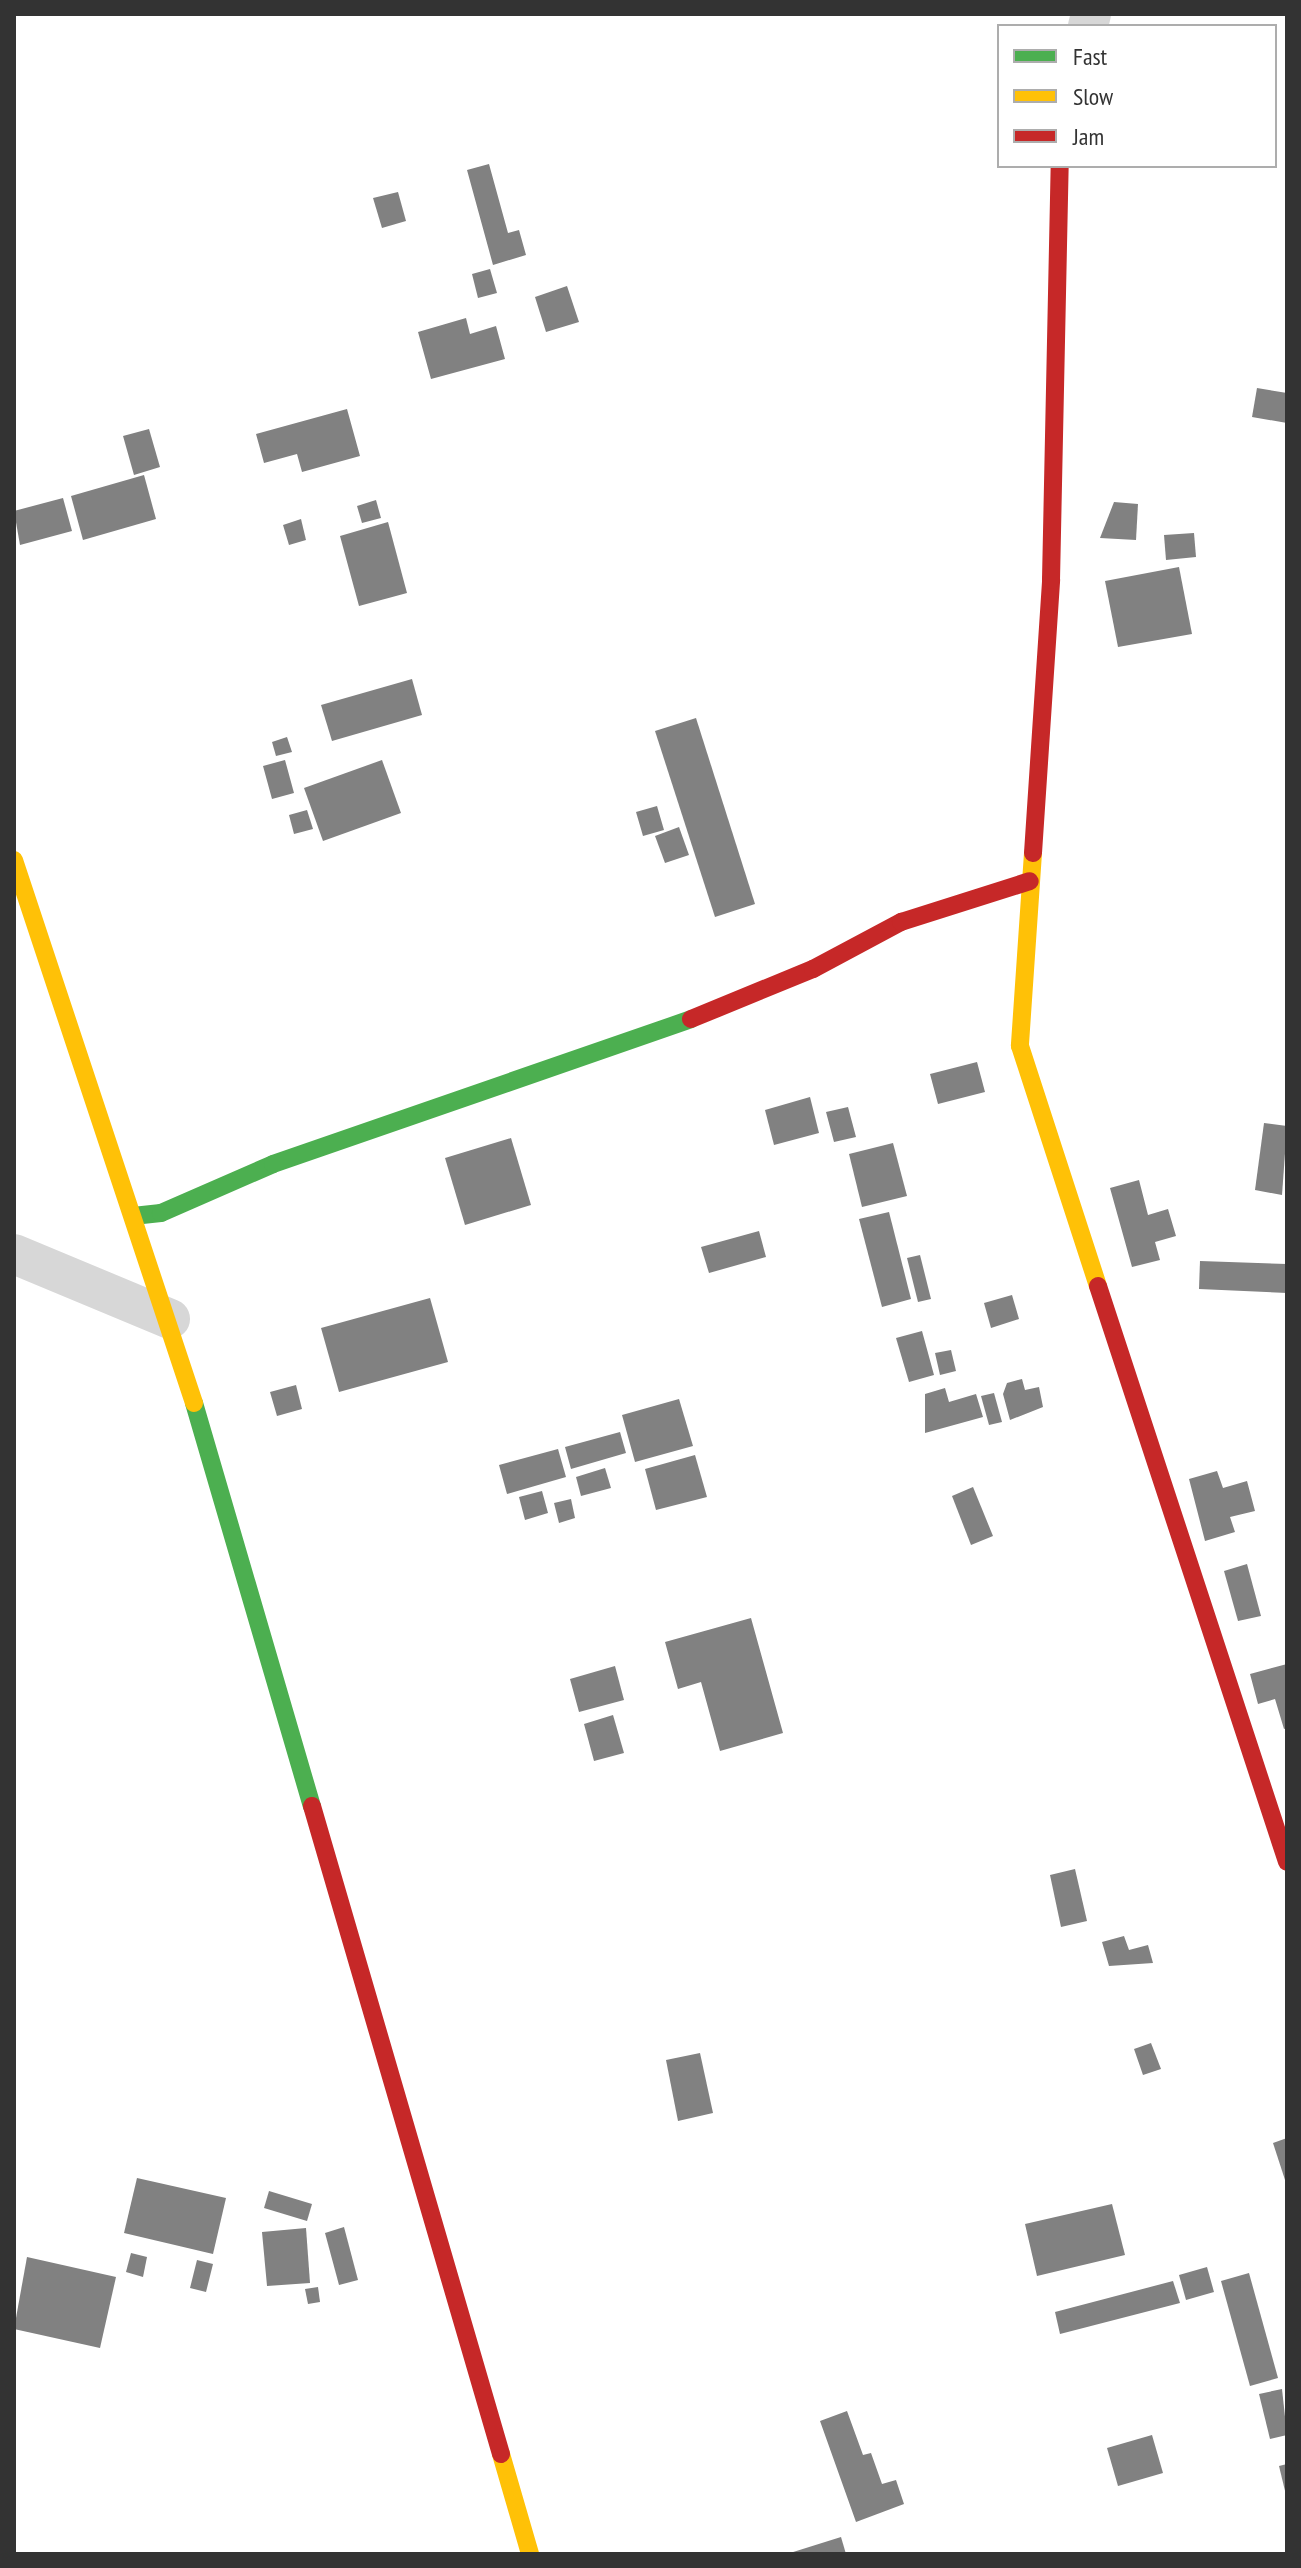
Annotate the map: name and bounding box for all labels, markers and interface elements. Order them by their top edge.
legend [997,24,1277,168]
text: Fast [1073,41,1107,72]
text: Slow [1073,81,1113,112]
text: Jam [1073,121,1104,152]

